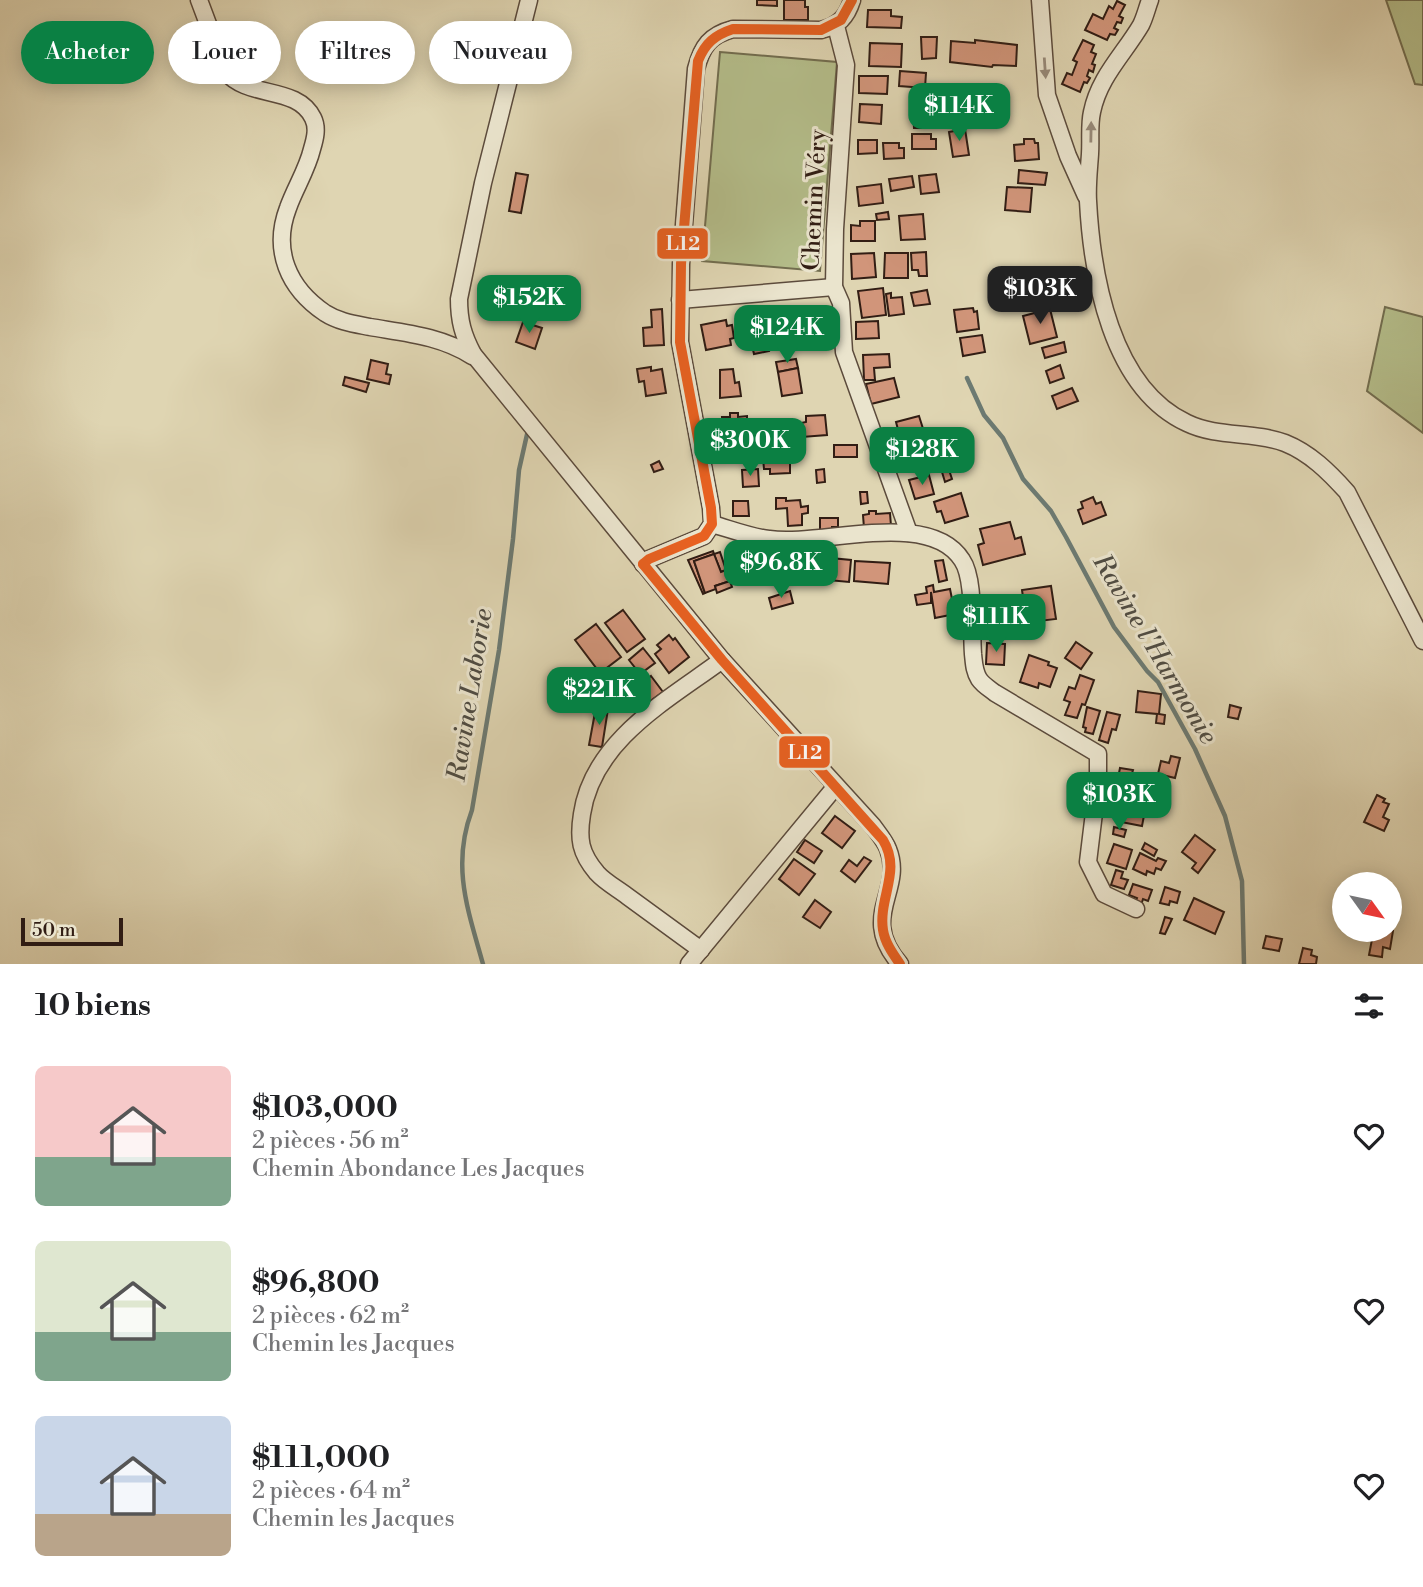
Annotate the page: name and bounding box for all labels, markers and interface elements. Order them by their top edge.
chip: Acheter [21,21,154,84]
chip: Louer [168,21,281,84]
chip: Filtres [295,21,415,84]
chip: Nouveau [429,21,572,84]
one-way arrow [1040,57,1051,79]
pin: $114K [910,83,1008,143]
text: $114K [924,92,994,120]
one-way arrow [1085,120,1097,142]
street label: Chemin Véry [796,128,834,271]
line badge: L12 [656,227,709,260]
text: L12 [666,232,700,256]
pin: $103K [991,266,1089,326]
text: $103K [1003,275,1077,303]
pin: $152K [480,276,578,335]
text: $152K [493,284,565,312]
pin: $124K [738,306,836,365]
text: $124K [750,314,824,342]
pin: $300K [701,419,799,478]
text: $300K [710,427,790,455]
pin: $128K [873,428,971,487]
text: $128K [886,436,958,464]
pin: $96.8K [724,540,838,600]
water label: Ravine l'Harmonie [1085,547,1224,750]
text: $96.8K [740,549,822,577]
pin: $111K [947,594,1045,654]
text: $111K [963,603,1029,631]
water label: Ravine Laborie [440,606,499,785]
pin: $221K [550,668,648,727]
text: $221K [563,676,635,704]
line badge: L12 [778,735,831,769]
text: L12 [788,741,822,765]
pin: $103K [1070,772,1168,832]
text: $103K [1082,781,1156,809]
north arrow [1332,872,1402,942]
map controls [1332,872,1402,942]
scale bar [21,915,122,947]
text: 50 m [32,918,76,942]
text: 10 biens [35,987,151,1025]
icon: filters [1350,987,1388,1025]
text: $103,000 [252,1089,398,1127]
icon: home [91,1094,175,1178]
icon: heart [1350,1117,1388,1155]
text: 2 pièces · 56 m² [252,1127,409,1155]
text: Chemin Abondance Les Jacques [252,1155,584,1183]
text: $96,800 [252,1264,380,1302]
icon: home [91,1269,175,1353]
icon: heart [1350,1292,1388,1330]
text: 2 pièces · 62 m² [252,1302,409,1330]
text: Chemin les Jacques [252,1330,455,1358]
text: $111,000 [252,1439,390,1477]
icon: home [91,1444,175,1528]
icon: heart [1350,1467,1388,1505]
text: 2 pièces · 64 m² [252,1477,410,1505]
text: Chemin les Jacques [252,1505,455,1533]

